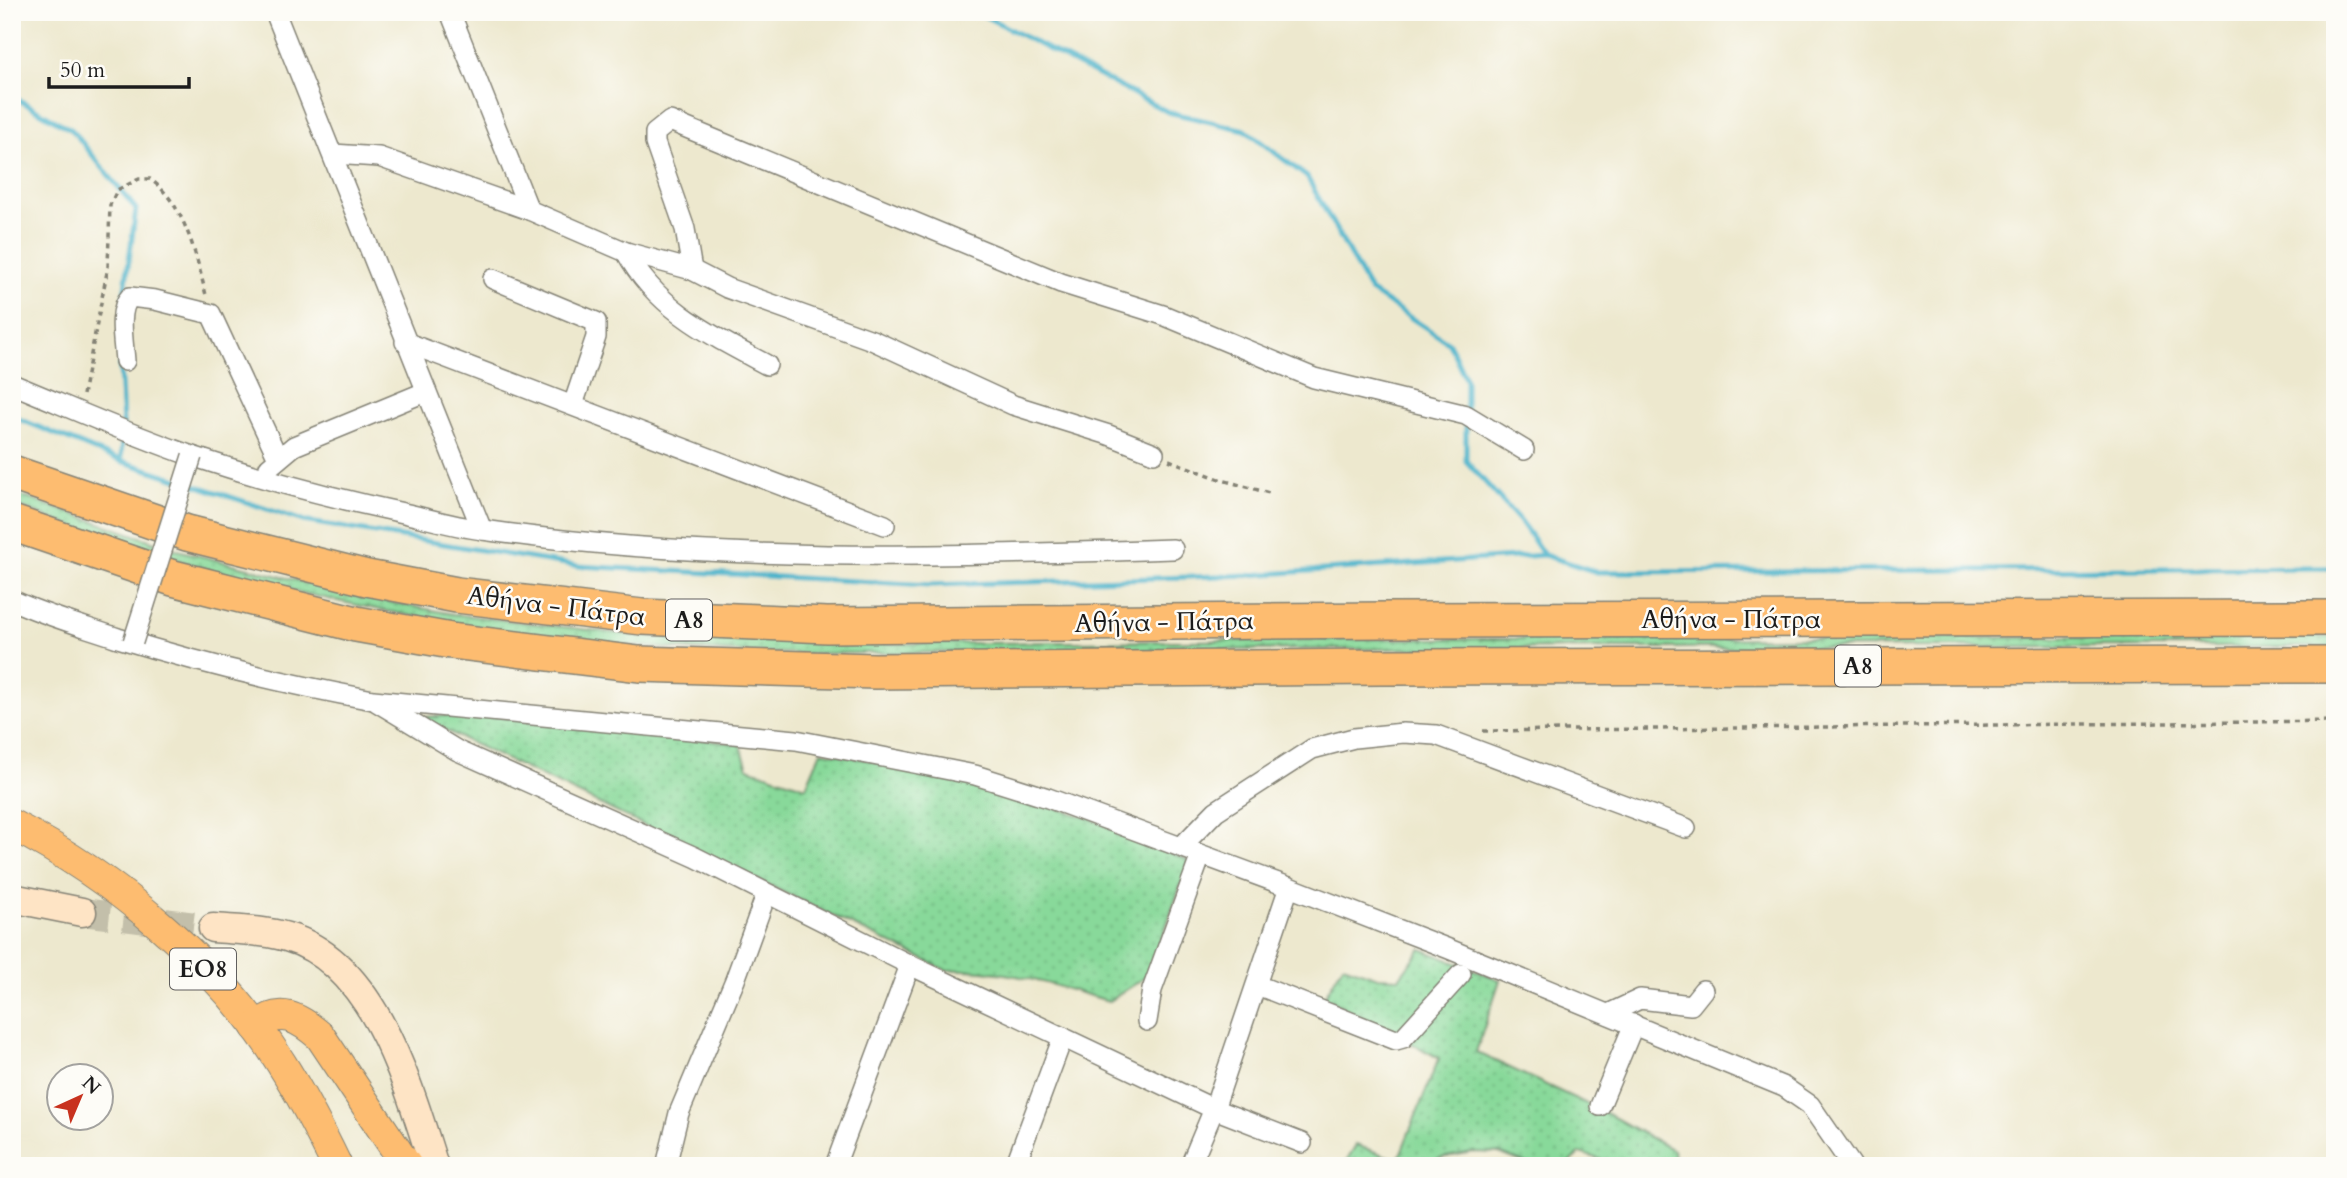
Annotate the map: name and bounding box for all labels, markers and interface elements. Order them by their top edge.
scale bar [49,46,189,90]
text: 50 m [60,56,105,85]
street label: Αθήνα - Πάτρα [465,578,647,634]
road number: Α8 [666,600,712,640]
street label: Αθήνα - Πάτρα [1641,602,1821,637]
street label: Αθήνα - Πάτρα [1074,603,1254,641]
road number: Α8 [1835,646,1881,686]
road number: ΕΟ8 [170,948,236,989]
north arrow [46,1062,116,1132]
text: N [76,1070,106,1101]

